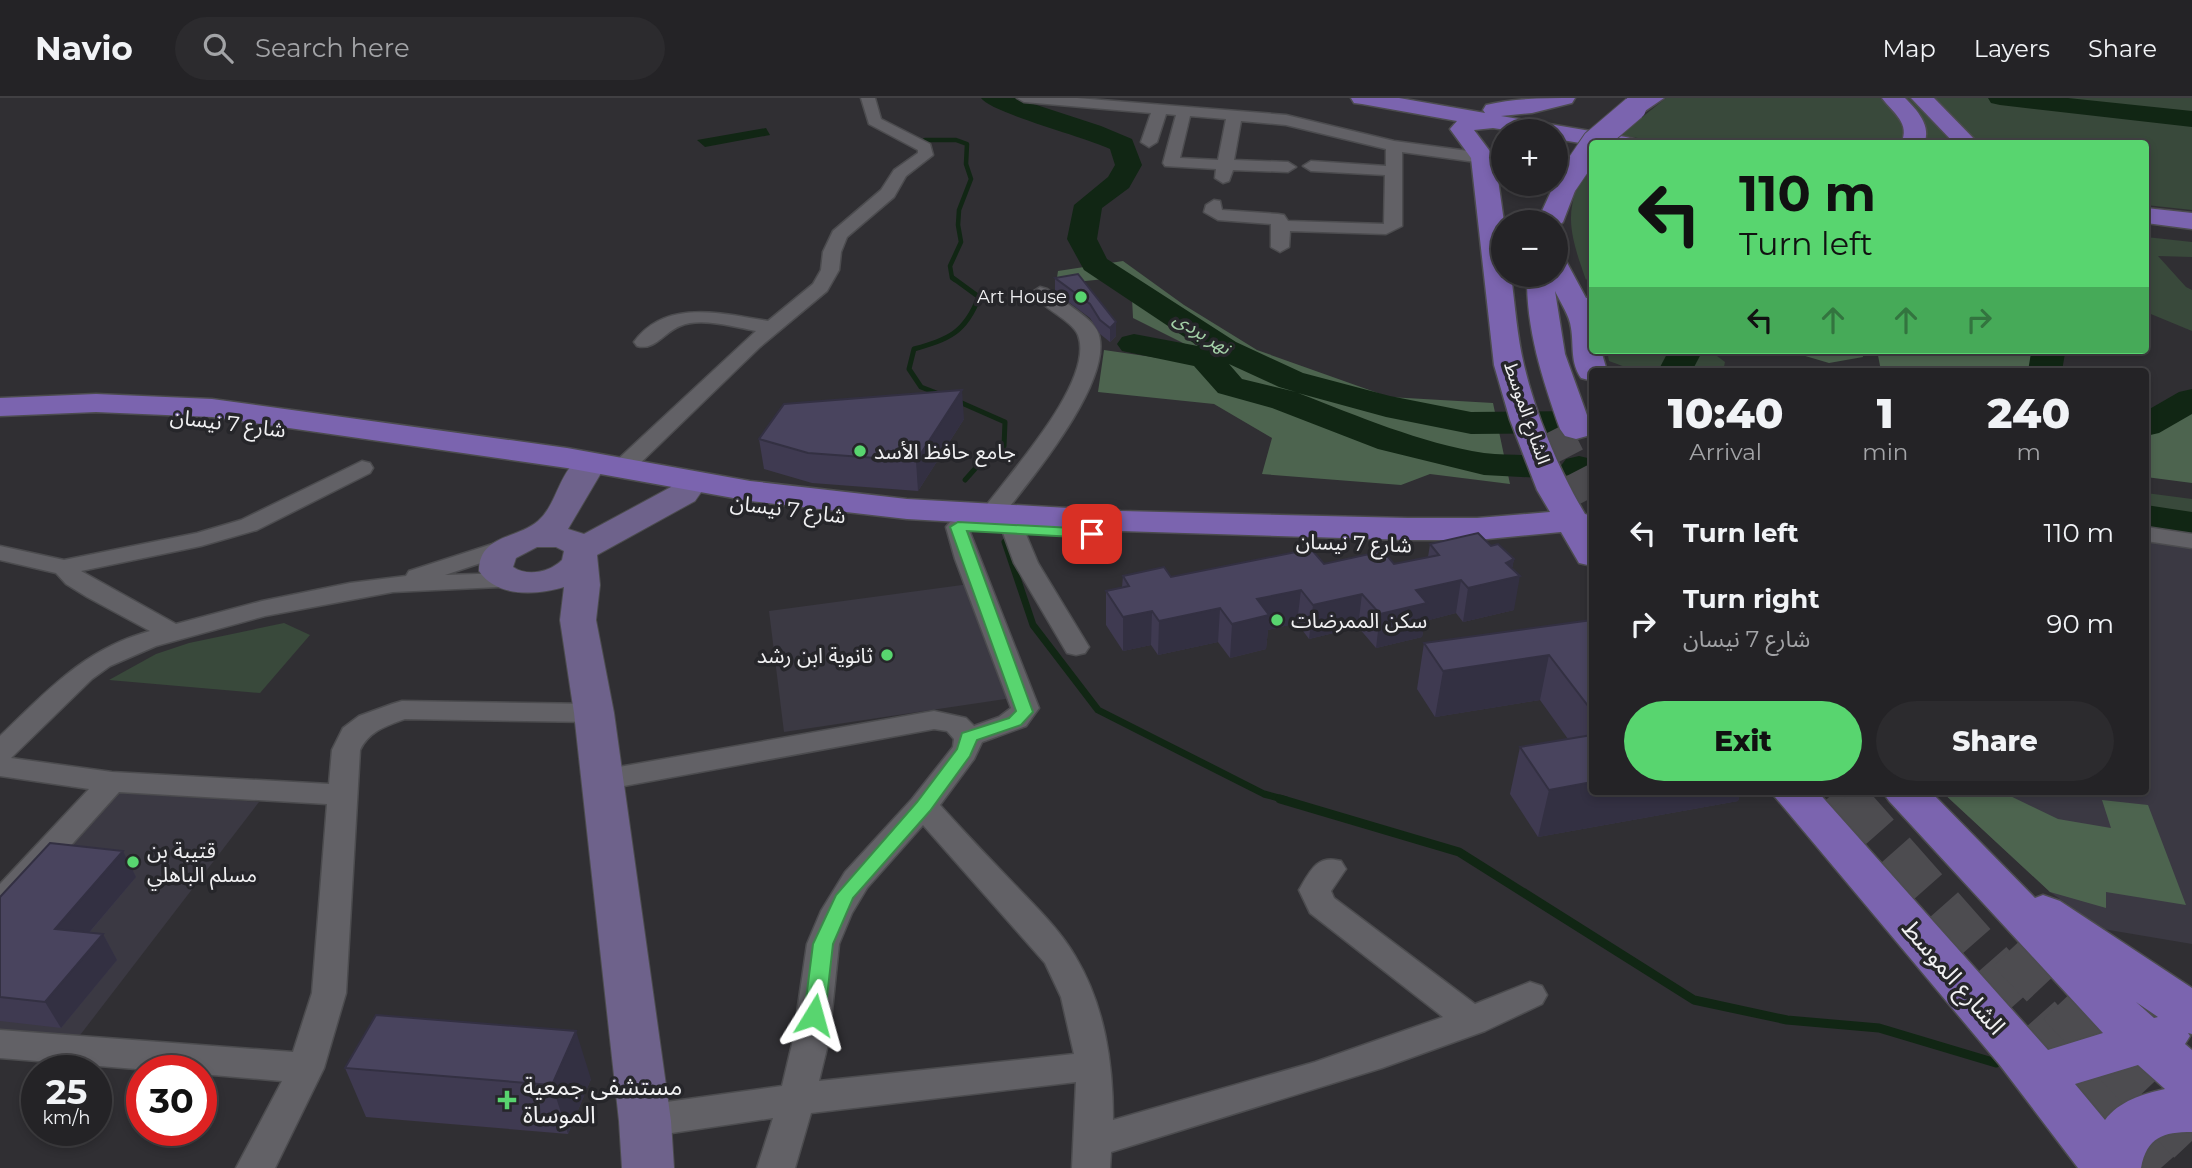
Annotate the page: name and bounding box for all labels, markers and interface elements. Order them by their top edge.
search box [175,17,665,80]
text: Navio [35,28,133,68]
icon: search [199,29,237,67]
text: Search here [255,32,410,64]
text: Map [1882,34,1936,63]
text: Layers [1974,34,2050,63]
text: Share [2088,34,2157,63]
map controls [1491,119,1568,287]
button: + [1491,119,1568,196]
text: 110 m [1739,164,1876,223]
icon: left [1624,168,1715,259]
button: − [1491,210,1568,287]
text: Turn left [1739,224,1873,263]
place label: Art House [977,286,1067,308]
marker: Art House [1073,289,1089,305]
icon: left [1741,301,1779,339]
icon: ahead [1814,301,1852,339]
icon: ahead [1887,301,1925,339]
icon: right [1960,301,1998,339]
water label: نهر بردى [1169,307,1236,360]
street label: الشارع الموسط [1496,359,1555,468]
text: 10:40 [1668,387,1784,439]
text: 1 [1877,387,1894,439]
text: 240 [1987,387,2070,439]
street label: شارع 7 نيسان [168,404,287,445]
text: Arrival [1689,438,1762,466]
text: min [1862,438,1908,466]
text: m [2016,438,2041,466]
place label: جامع حافظ الأسد [874,439,1016,467]
marker: جامع حافظ الأسد [852,443,868,459]
street label: شارع 7 نيسان [728,490,847,531]
pin [1062,504,1122,564]
icon: left [1624,514,1662,552]
icon: arrive [1073,515,1111,553]
text: Turn left [1683,517,1799,549]
text: 110 m [2044,517,2114,549]
street label: شارع 7 نيسان [1295,528,1412,561]
text: Turn right [1683,583,1819,615]
icon: right [1624,605,1662,643]
place label: سكن الممرضات [1291,608,1427,633]
text: 90 m [2047,608,2114,640]
marker: سكن الممرضات [1269,612,1285,628]
text: شارع 7 نيسان [1683,625,1810,653]
place label: ثانوية ابن رشد [757,643,873,668]
marker: ثانوية ابن رشد [879,647,895,663]
button: Exit [1624,701,1862,781]
button: Share [1876,701,2114,781]
place label: قتيبة بن مسلم الباهلي [147,838,257,890]
marker: قتيبة بن مسلم الباهلي [125,854,141,870]
street label: الشارع الموسط [1894,914,2012,1042]
position arrow [777,978,851,1052]
speed limit sign: 30 [126,1055,217,1146]
text: 25 [46,1070,87,1113]
place label: مستشفى جمعية الموساة [523,1072,682,1129]
marker: مستشفى جمعية الموساة [497,1090,517,1110]
text: km/h [42,1107,91,1129]

